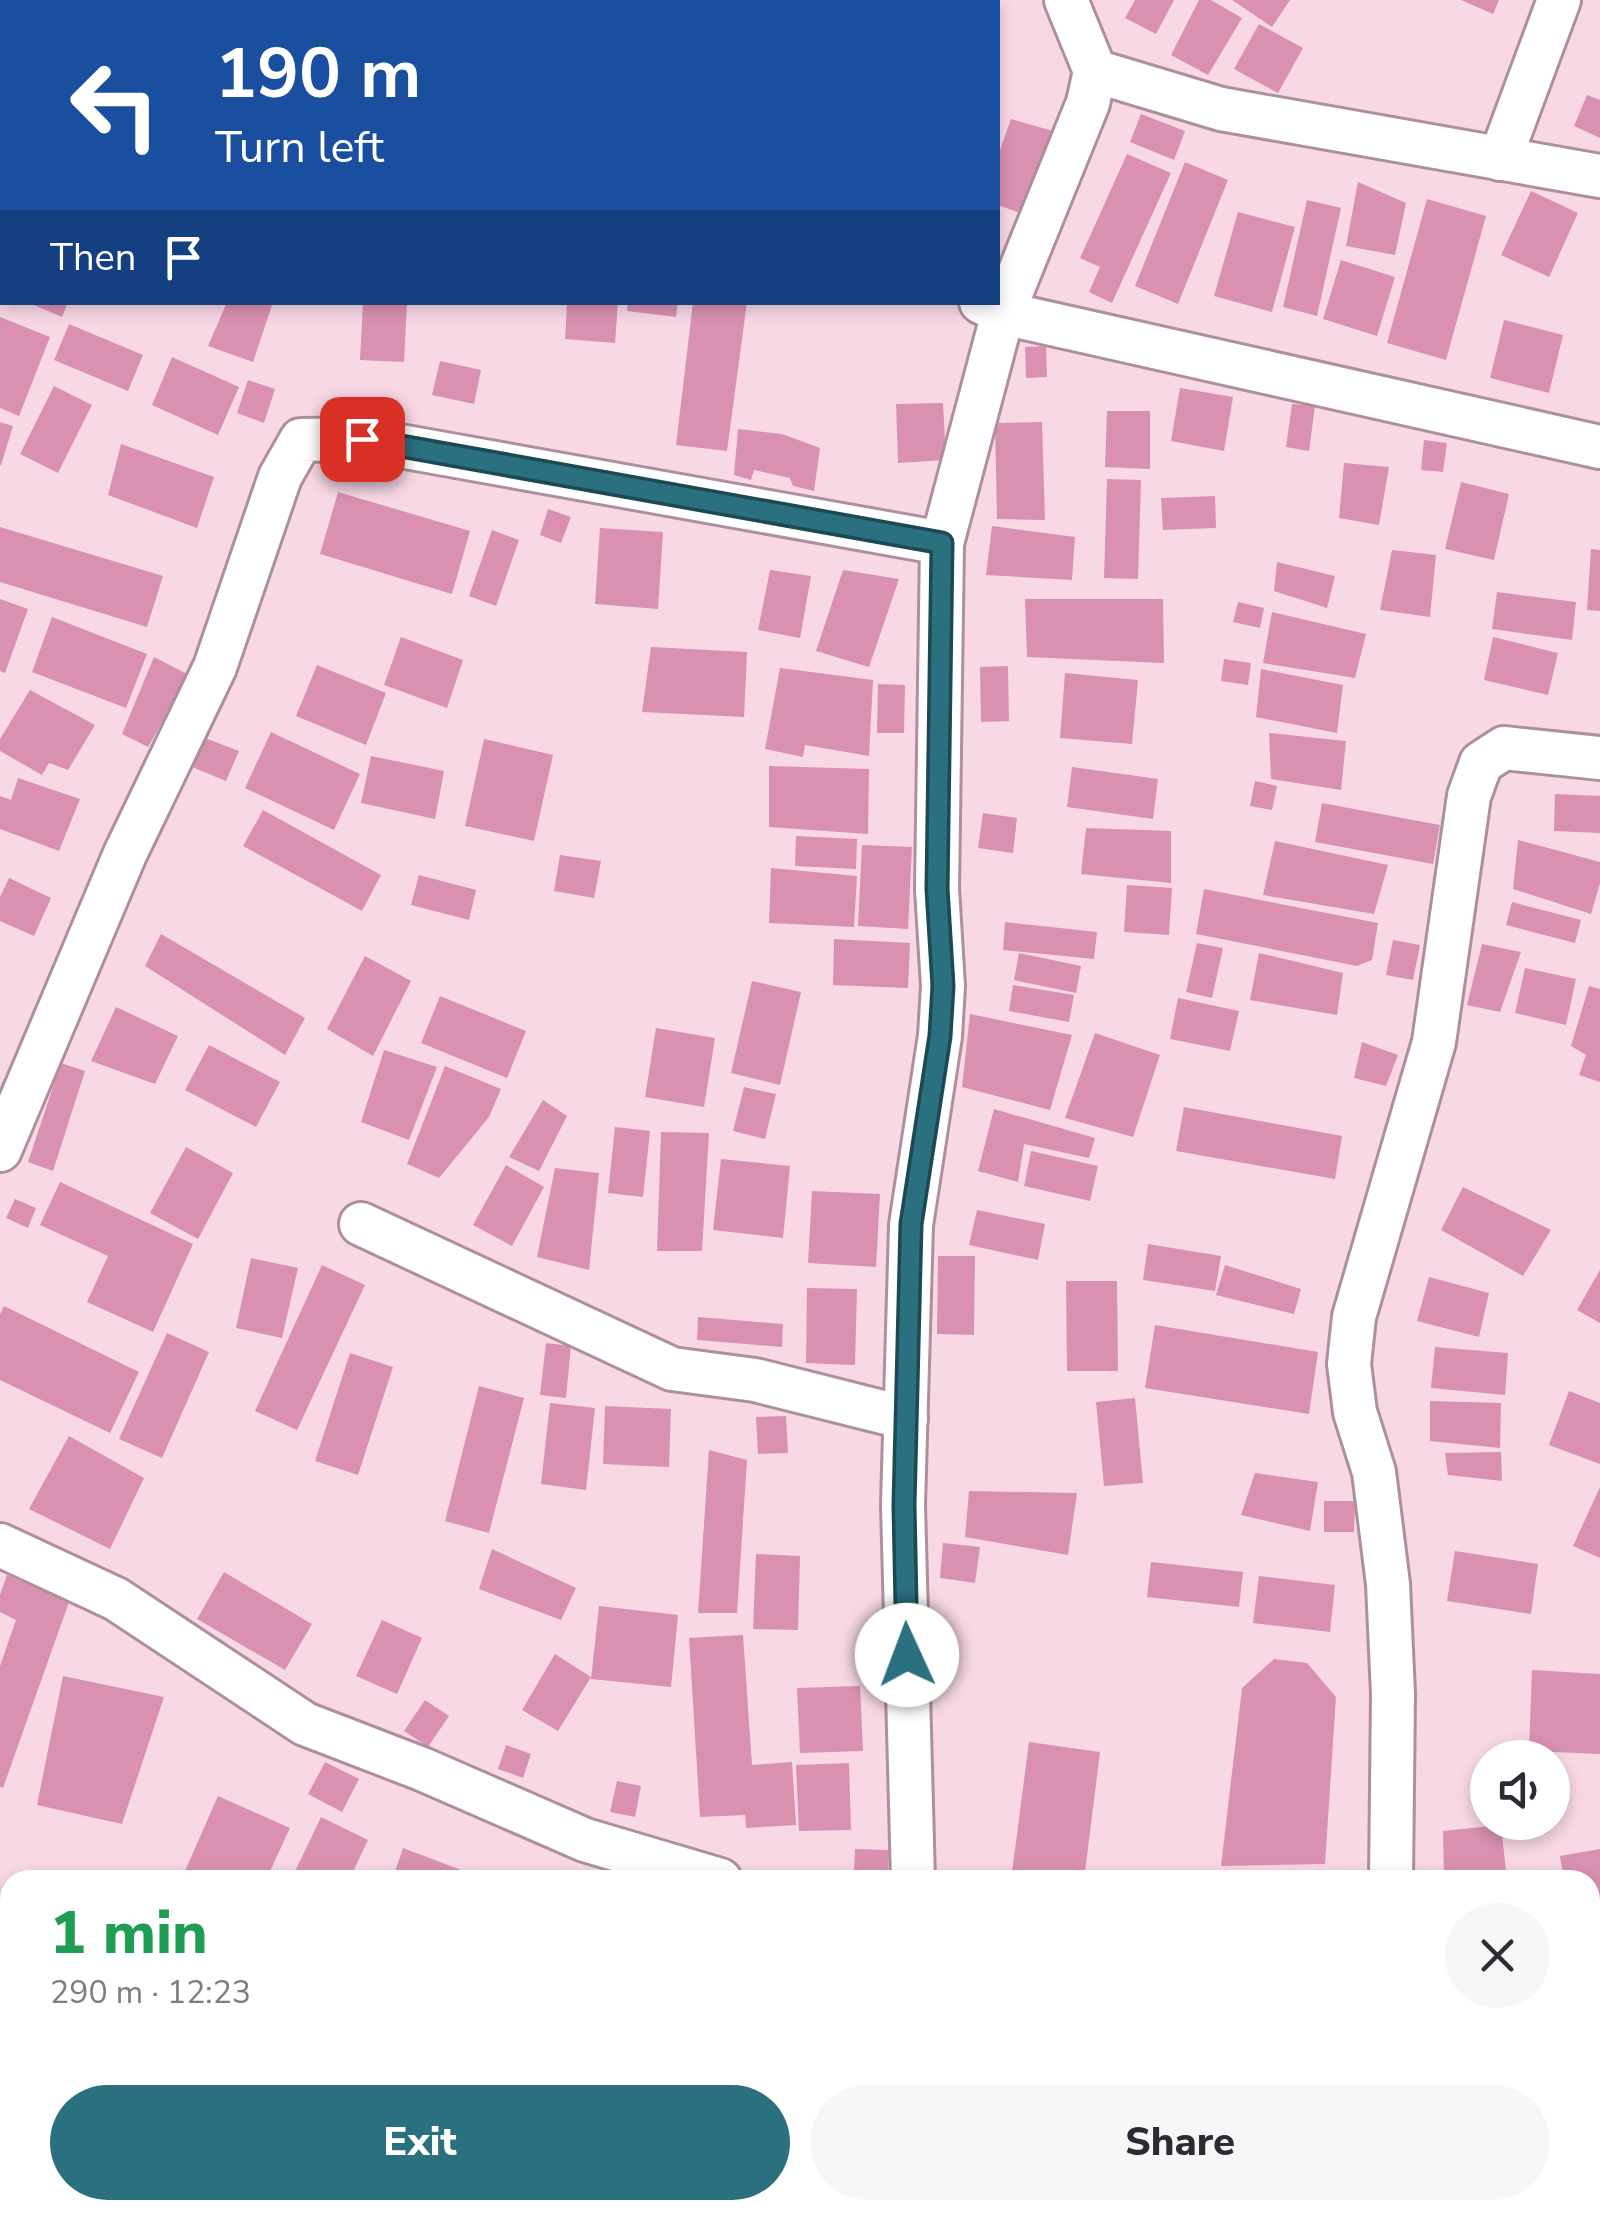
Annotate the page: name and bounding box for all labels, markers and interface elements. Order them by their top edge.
text: 190 m [215,26,421,122]
icon: left [50,40,180,170]
text: Turn left [215,117,384,178]
icon: arrive [156,230,211,285]
text: Then [50,232,136,283]
pin [320,397,405,482]
icon: arrive [335,412,390,467]
position arrow [855,1603,959,1707]
map controls [1470,1740,1570,1840]
button: sound [1470,1740,1570,1840]
text: 1 min [50,1892,208,1974]
button: close [1445,1903,1550,2008]
text: 290 m · 12:23 [50,1971,251,2014]
button: Exit [50,2085,790,2200]
button: Share [810,2085,1550,2200]

